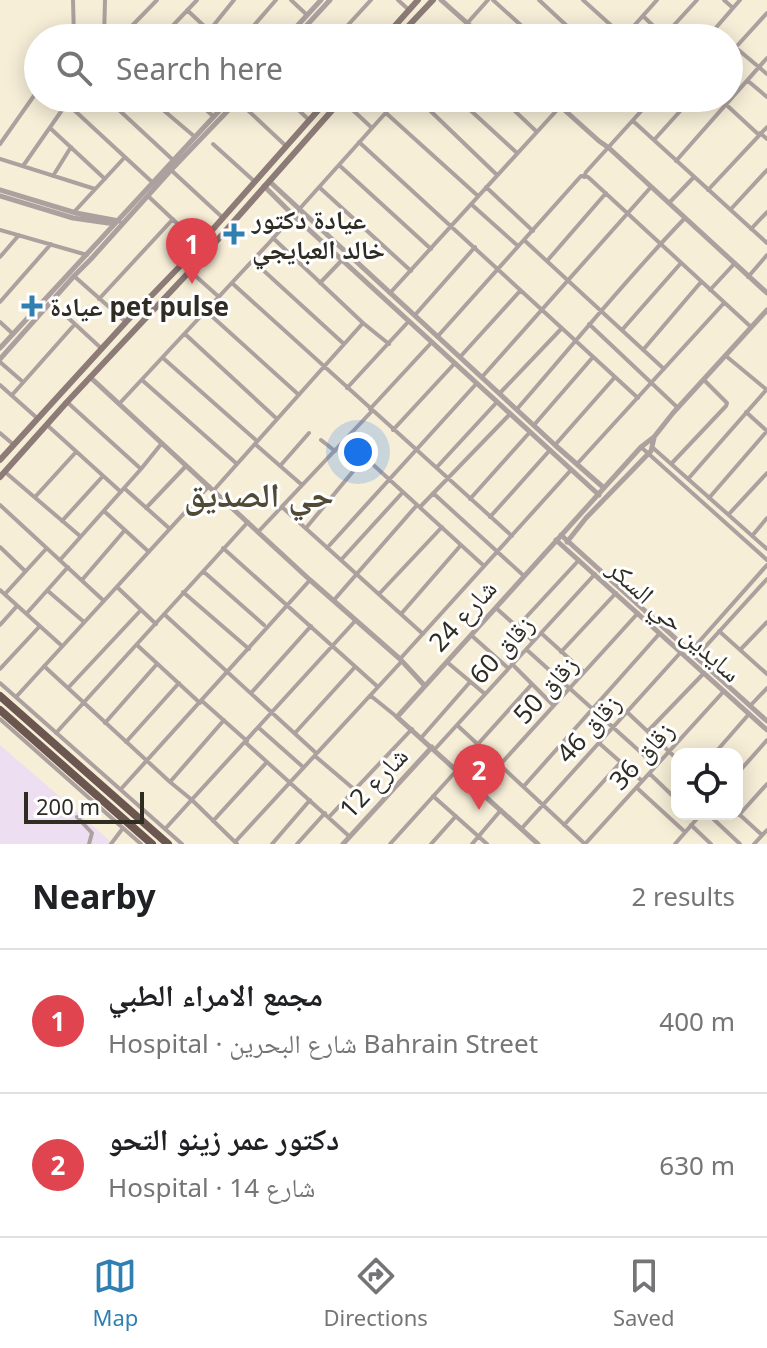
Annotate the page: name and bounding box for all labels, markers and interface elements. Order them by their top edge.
search box [24,24,743,112]
icon: search [52,46,96,90]
text: Search here [116,48,283,89]
place label: عيادة دكتور خالد العبايجي [251,201,385,270]
pin: 1 [166,218,218,284]
marker: عيادة دكتور خالد العبايجي [223,223,245,245]
place label: عيادة pet pulse [50,288,229,324]
marker: عيادة pet pulse [21,295,43,317]
your location [338,432,378,472]
district label: حي الصديق [184,471,334,522]
street label: سايدين حي السكر [597,550,750,692]
street label: شارع 24 [420,571,504,659]
street label: زقاق 60 [461,607,541,691]
street label: زقاق 50 [505,647,585,731]
street label: زقاق 46 [548,686,628,770]
street label: زقاق 36 [601,713,681,797]
street label: شارع 12 [331,738,415,826]
pin: 2 [453,744,505,810]
map controls [671,748,743,820]
button: locate [671,748,743,820]
scale bar [24,788,144,824]
text: 200 m [36,791,100,821]
text: Nearby [32,873,156,919]
text: 2 results [631,878,735,914]
text: مجمع الامراء الطبي [108,974,323,1015]
text: 1 [51,1003,65,1039]
text: 400 m [659,1003,735,1039]
text: Hospital · شارع البحرين Bahrain Street [108,1025,538,1061]
text: دكتور عمر زينو التحو [108,1118,339,1159]
text: 2 [51,1147,65,1183]
text: 630 m [659,1147,735,1183]
text: Hospital · شارع 14 [108,1169,315,1205]
tab: Map [93,1254,138,1332]
tab: Directions [323,1254,428,1332]
tab: Saved [613,1254,674,1332]

